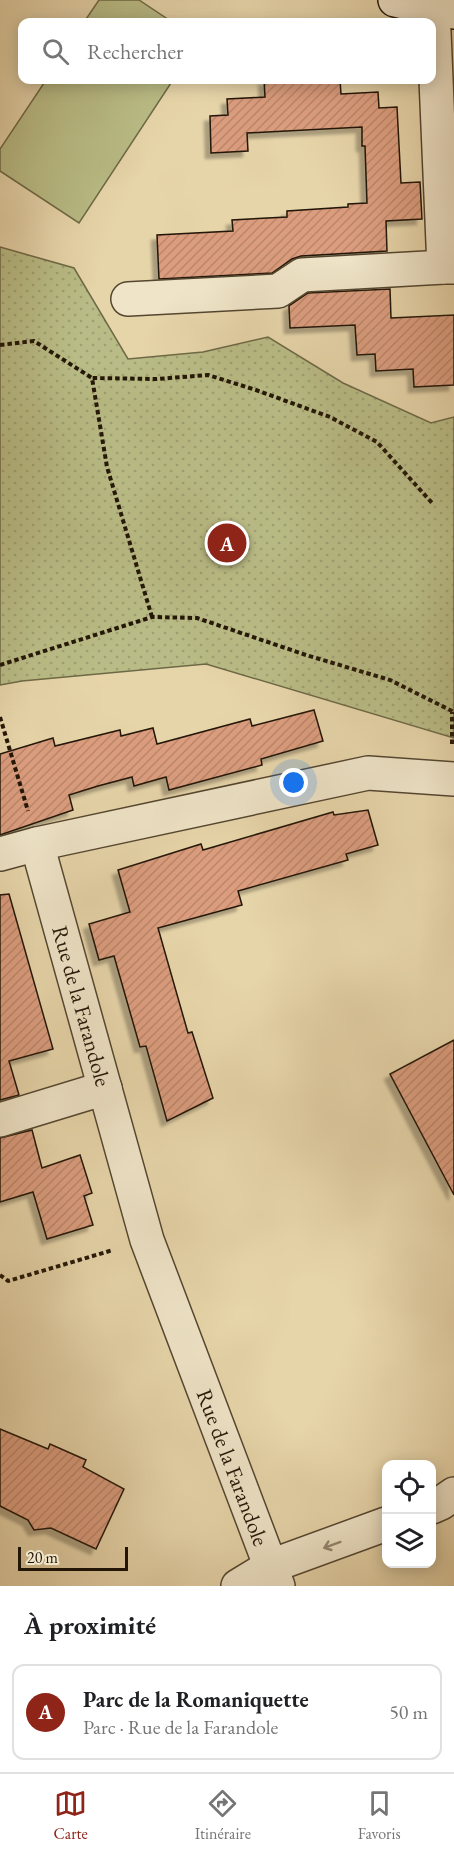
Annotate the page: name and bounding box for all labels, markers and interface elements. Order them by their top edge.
search box [18,18,436,84]
icon: search [39,35,72,68]
text: Rechercher [87,37,183,66]
pin: A [208,520,246,566]
your location [279,768,308,797]
street label: Rue de la Farandole [46,922,118,1090]
street label: Rue de la Farandole [190,1385,276,1550]
map controls [382,1460,436,1568]
button: locate [382,1460,436,1514]
button: layers [382,1514,436,1568]
one-way arrow [323,1540,341,1551]
scale bar [18,1544,128,1572]
text: 20 m [27,1547,58,1568]
text: À proximité [24,1608,156,1642]
text: Parc de la Romaniquette [83,1685,309,1714]
text: A [38,1699,53,1725]
text: 50 m [389,1699,428,1725]
text: Parc · Rue de la Farandole [83,1714,278,1740]
tab: Carte [53,1787,88,1844]
tab: Itinéraire [195,1787,251,1844]
tab: Favoris [358,1787,401,1844]

